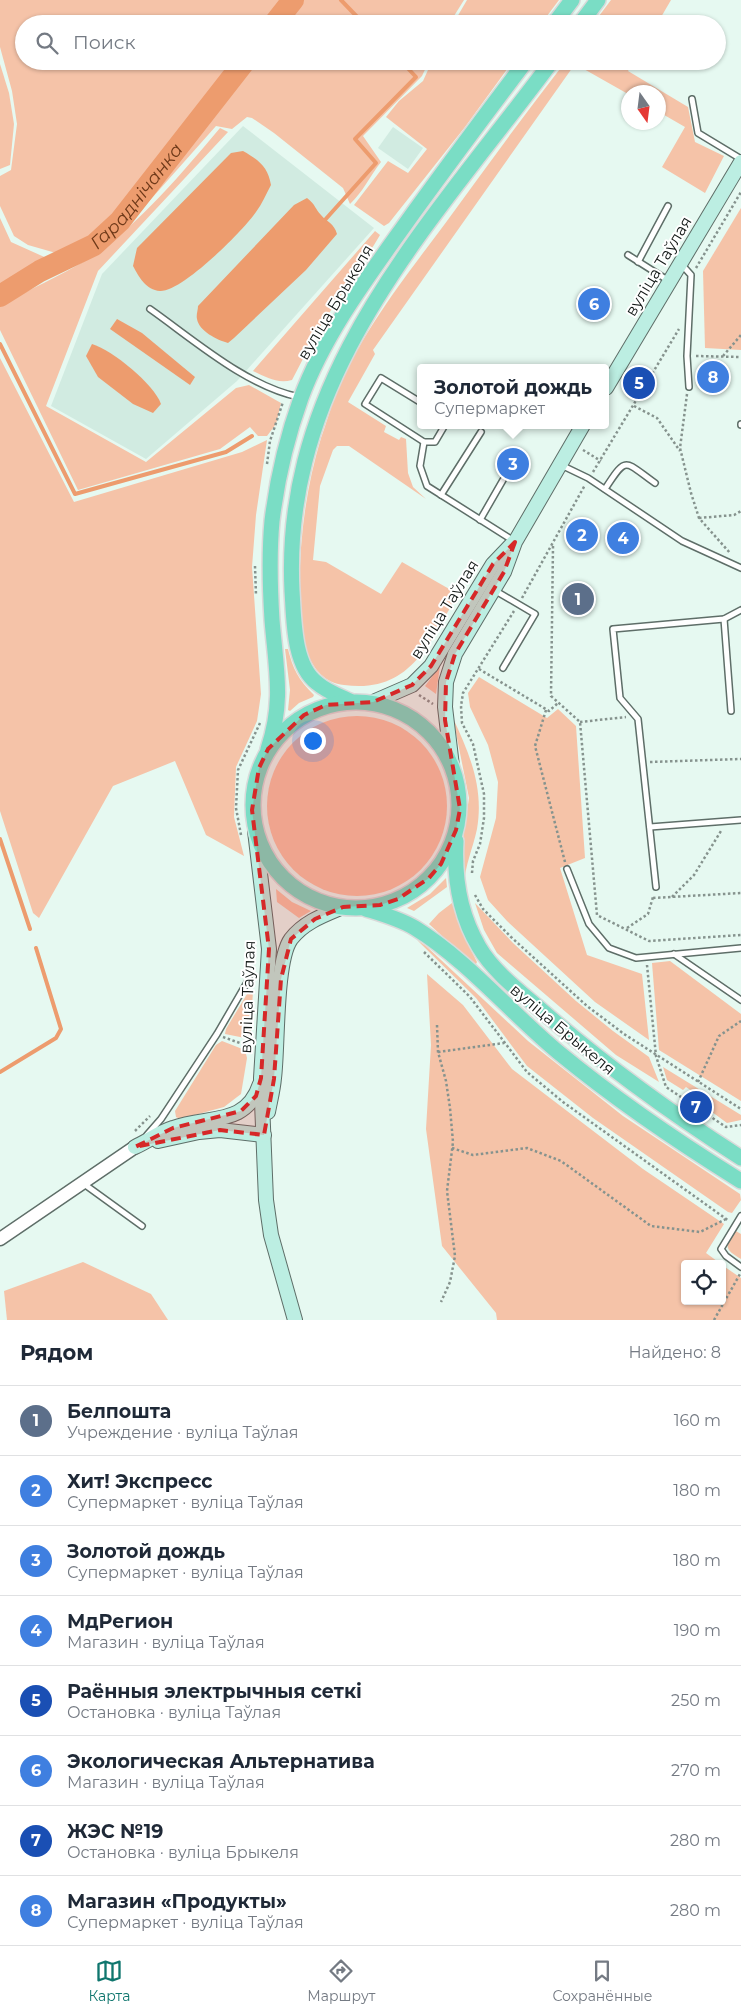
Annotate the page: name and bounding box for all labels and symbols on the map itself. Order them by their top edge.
north arrow [621,85,666,130]
water label: Гараднічанка [86,139,187,254]
street label: вуліца Таўлая [621,213,696,320]
street label: вуліца Брыкеля [294,241,377,363]
pin: 6 [578,285,610,323]
pin: 8 [697,358,729,396]
pin: 5 [623,364,655,402]
pin: 3 [497,445,529,483]
pin: 2 [566,516,598,554]
pin: 4 [607,519,639,557]
street label: вуліца Таўлая [406,556,482,662]
pin: 1 [562,580,594,618]
your location [300,728,326,754]
street label: вуліца Таўлая [236,940,259,1054]
street label: вуліца Брыкеля [506,980,619,1079]
pin: 7 [680,1088,712,1126]

